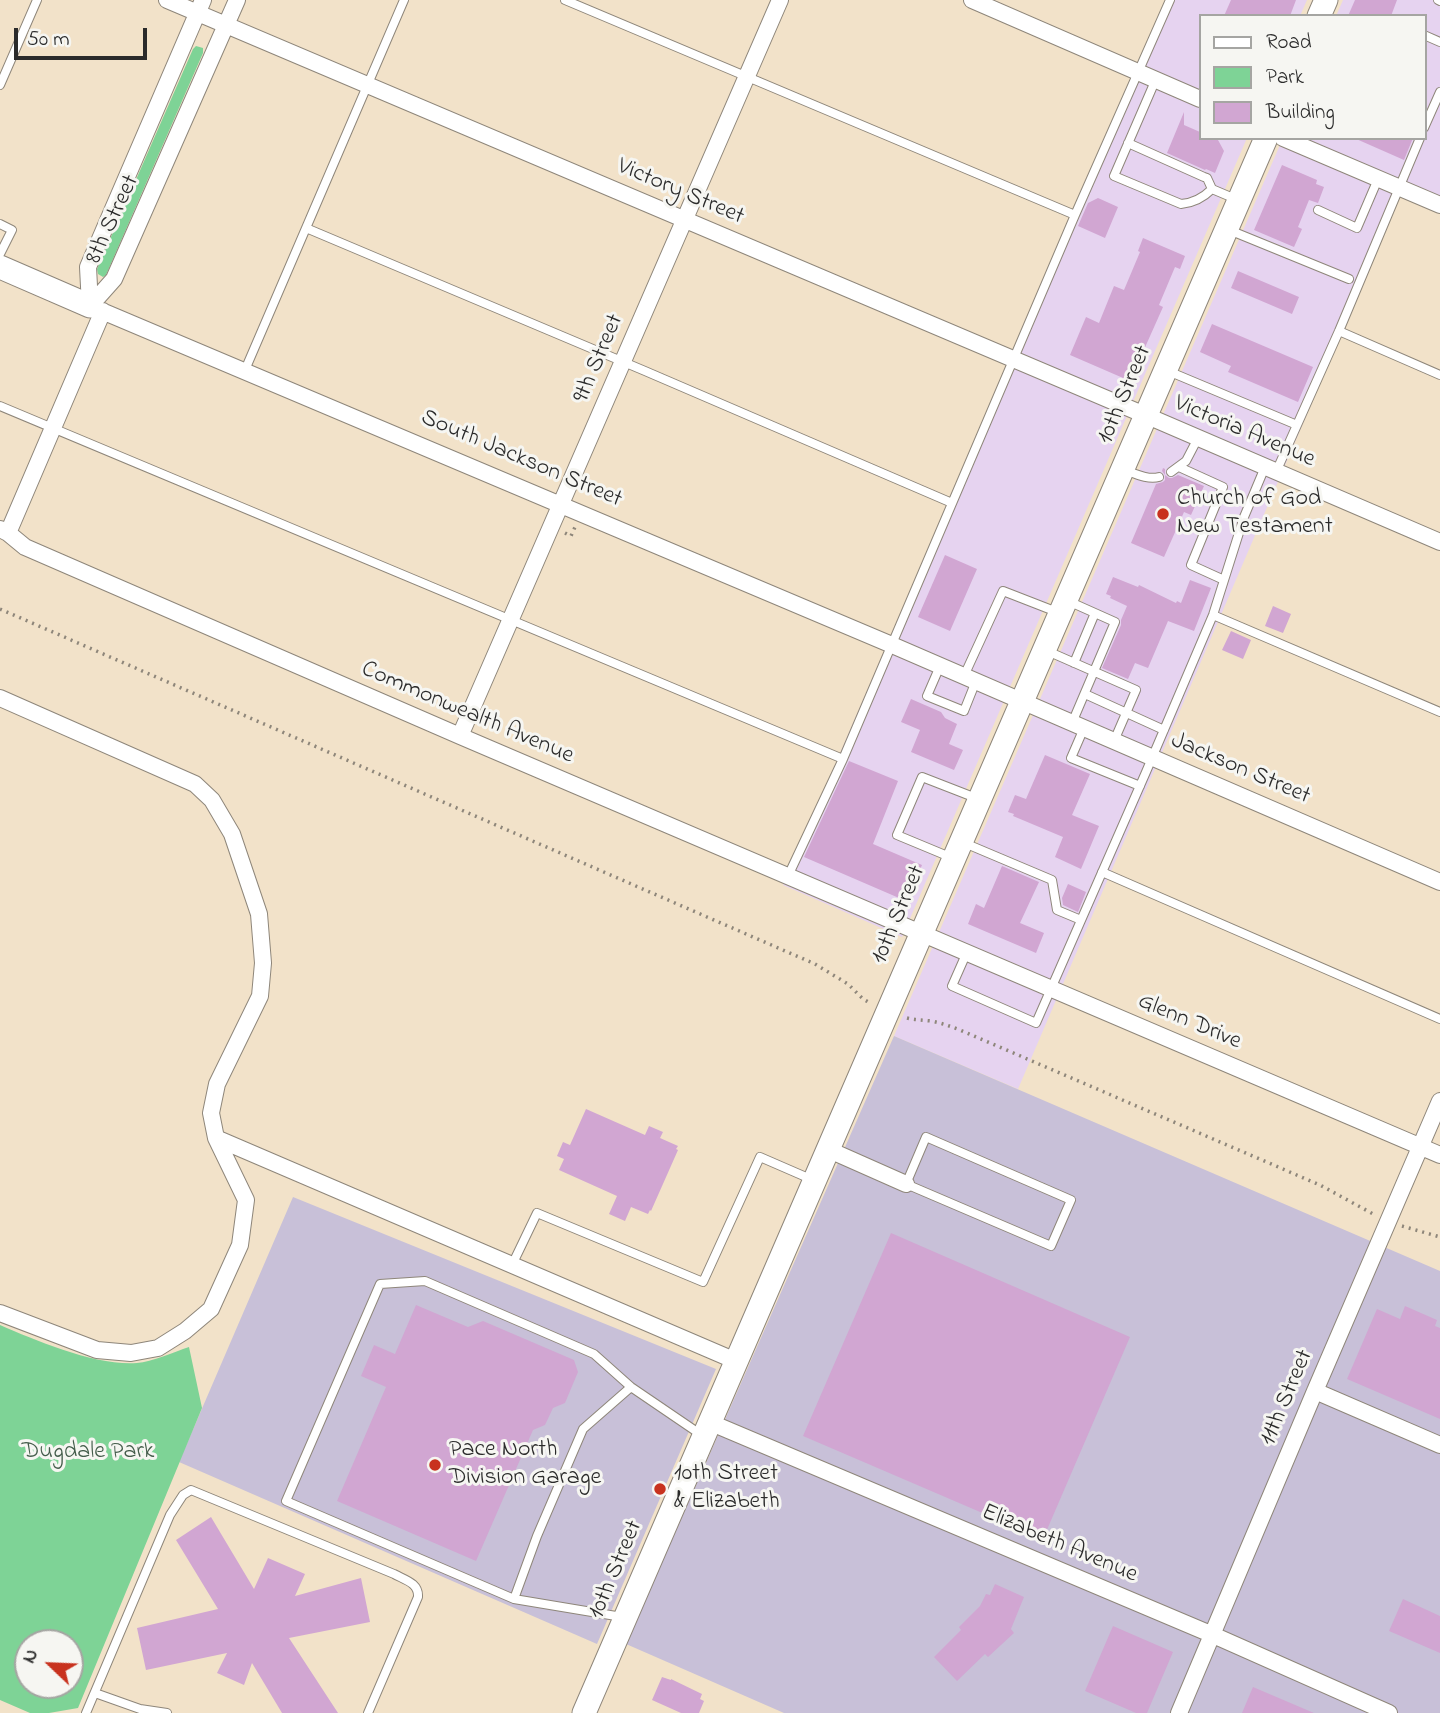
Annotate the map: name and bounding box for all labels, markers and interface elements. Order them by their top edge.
scale bar [18,14,150,58]
legend [1198,14,1426,140]
text: 50 m [27,25,70,55]
text: Road [1266,28,1312,58]
text: Park [1266,63,1304,93]
text: Building [1266,98,1335,128]
street label: Victory Street [612,153,748,233]
street label: 8th Street [81,171,147,269]
street label: 9th Street [569,310,631,408]
street label: 10th Street [1092,342,1160,448]
street label: Victoria Avenue [1169,390,1319,476]
street label: South Jackson Street [416,405,626,515]
place label: Church of God New Testament [1177,486,1333,542]
marker: Church of God New Testament [1155,506,1171,522]
street label: Commonwealth Avenue [356,656,578,772]
street label: Jackson Street [1166,728,1314,812]
street label: 10th Street [866,862,934,968]
street label: Glenn Drive [1133,988,1245,1058]
street label: 11th Street [1255,1346,1321,1450]
place label: Pace North Division Garage [449,1437,601,1493]
park label: Dugdale Park [22,1439,154,1467]
marker: Pace North Division Garage [427,1457,443,1473]
place label: 10th Street & Elizabeth [674,1461,780,1517]
marker: 10th Street & Elizabeth [652,1481,668,1497]
street label: Elizabeth Avenue [977,1499,1141,1591]
street label: 10th Street [583,1517,651,1623]
north arrow [14,1629,84,1699]
text: N [16,1645,46,1668]

